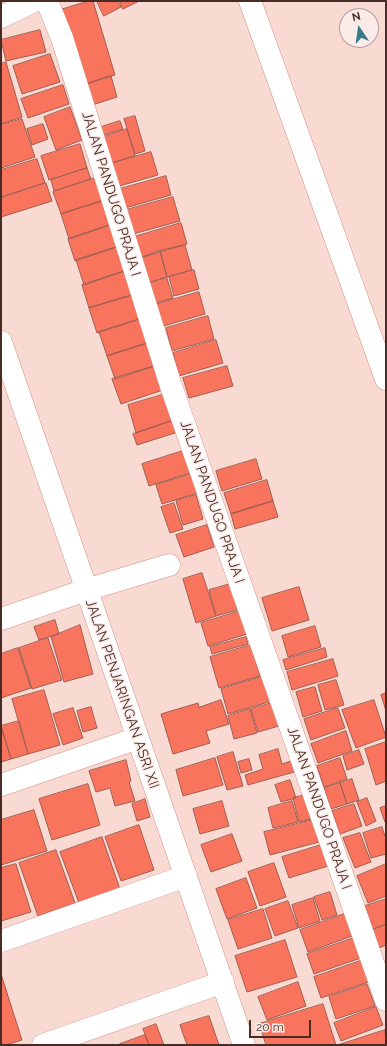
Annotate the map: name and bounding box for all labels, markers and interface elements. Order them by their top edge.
north arrow [339,8,379,48]
text: N [351,10,362,24]
street label: JALAN PANDUGO PRAJA I [78,110,144,278]
street label: JALAN PANDUGO PRAJA I [176,418,248,586]
street label: JALAN PENJARINGAN ASRI XII [82,597,162,791]
street label: JALAN PANDUGO PRAJA I [283,724,355,892]
scale bar [251,1012,313,1038]
text: 20 m [256,1020,284,1034]

